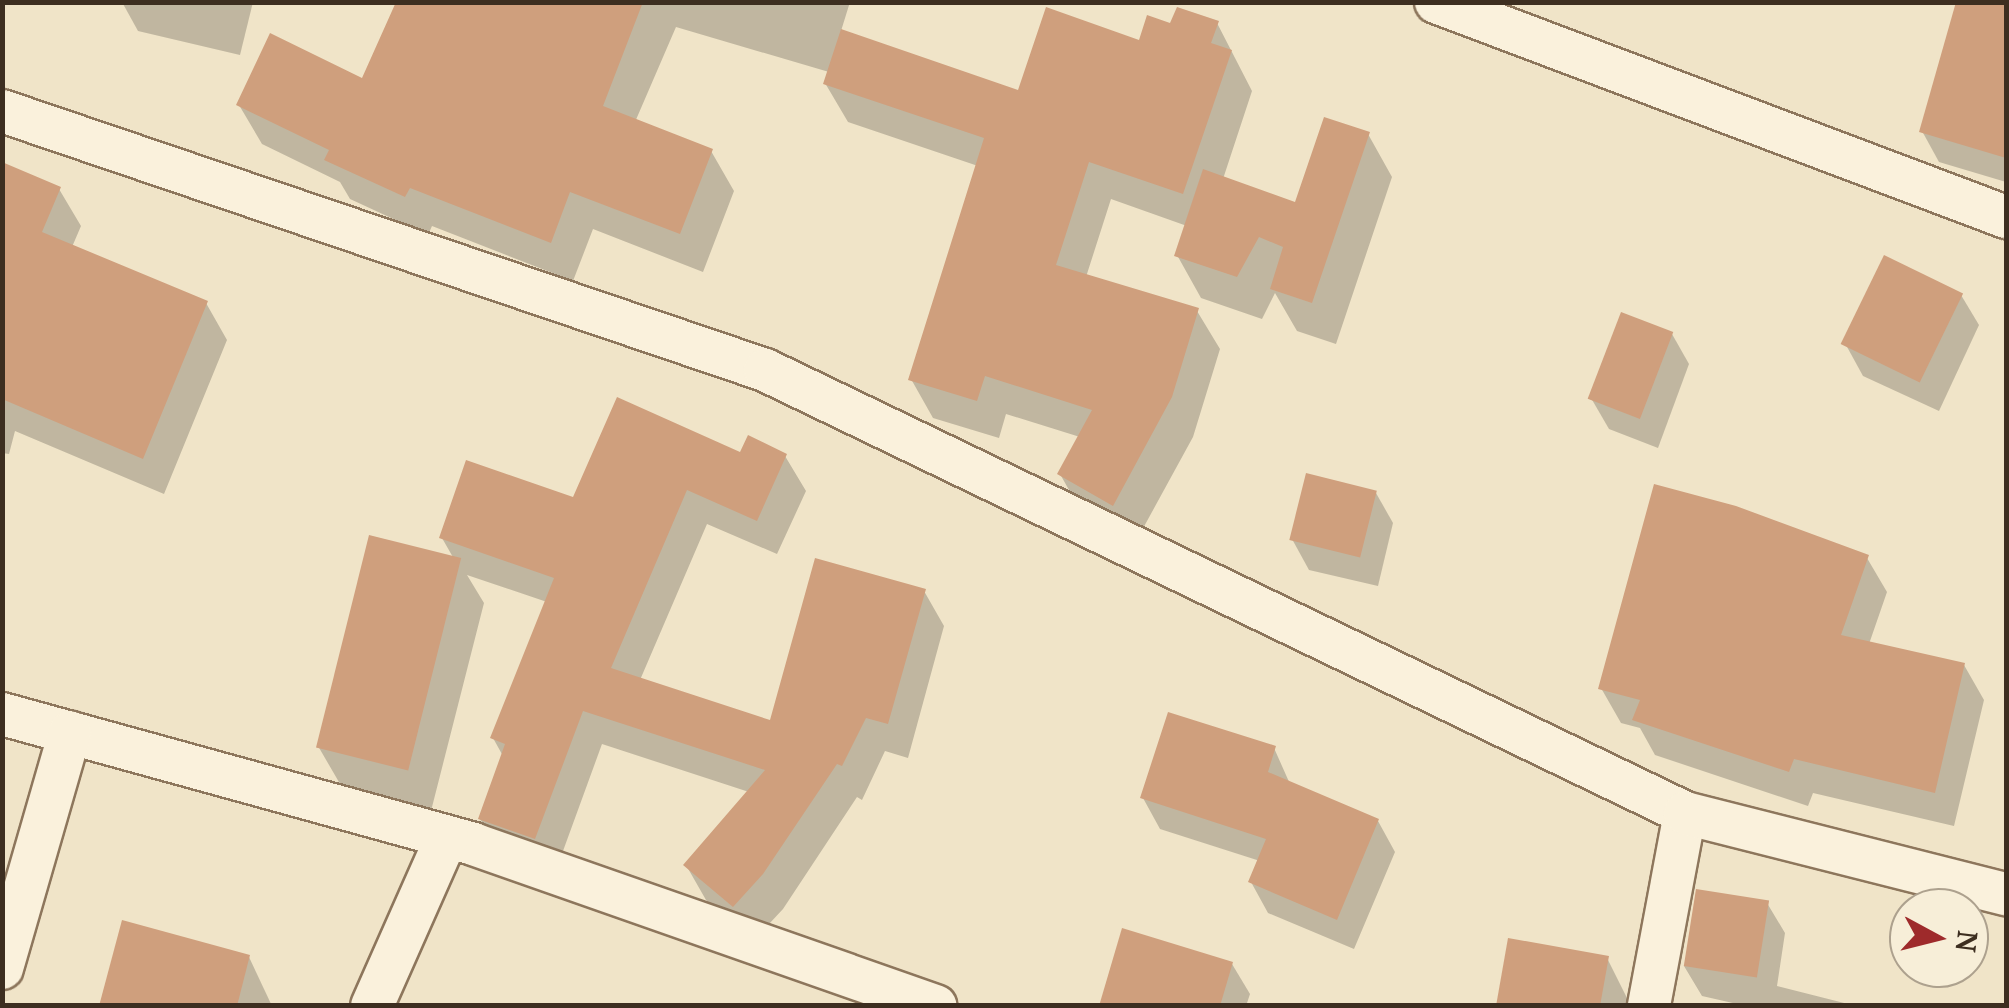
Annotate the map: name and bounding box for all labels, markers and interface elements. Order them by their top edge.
north arrow [1889,888,1989,988]
text: N [1948,929,1987,954]

